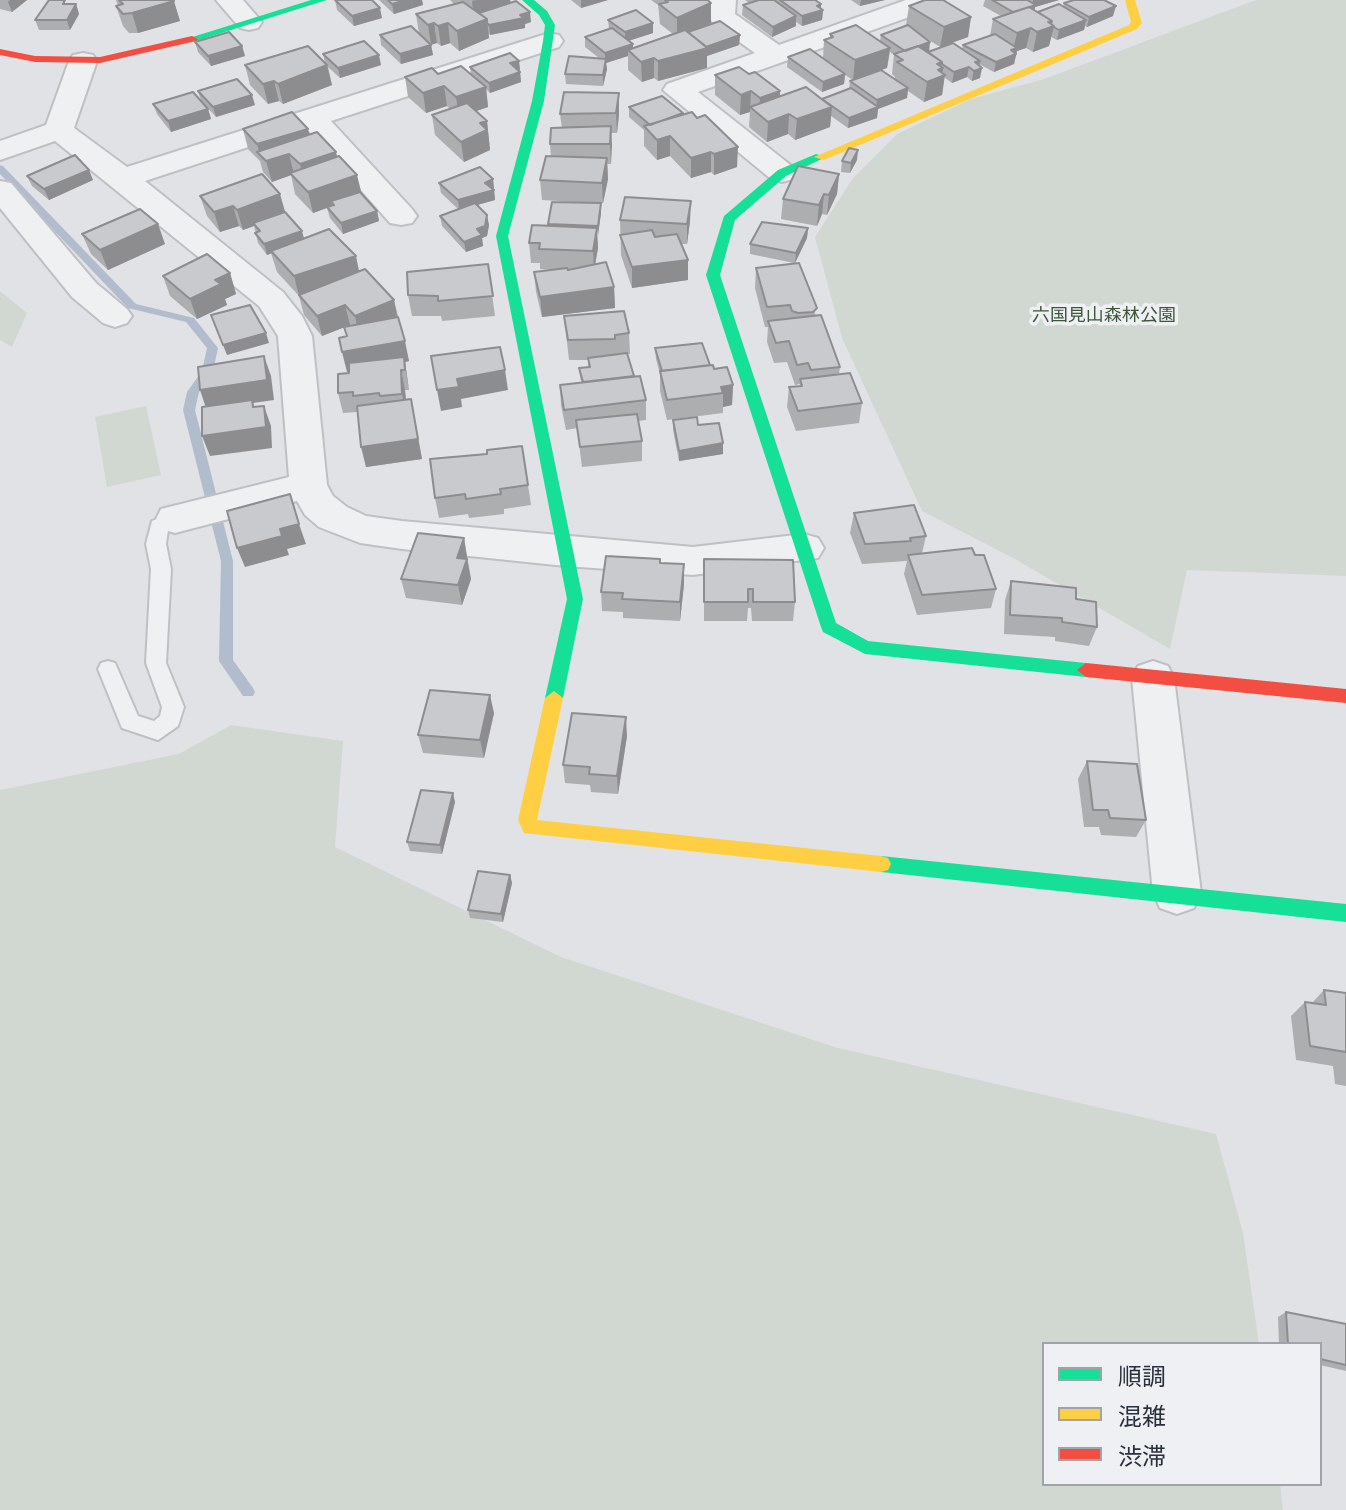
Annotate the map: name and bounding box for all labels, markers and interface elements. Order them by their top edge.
park label: 六国見山森林公園 [1032,305,1176,327]
legend [1042,1342,1322,1486]
text: 順調 [1118,1363,1166,1391]
text: 混雑 [1118,1403,1166,1431]
text: 渋滞 [1118,1443,1166,1471]

